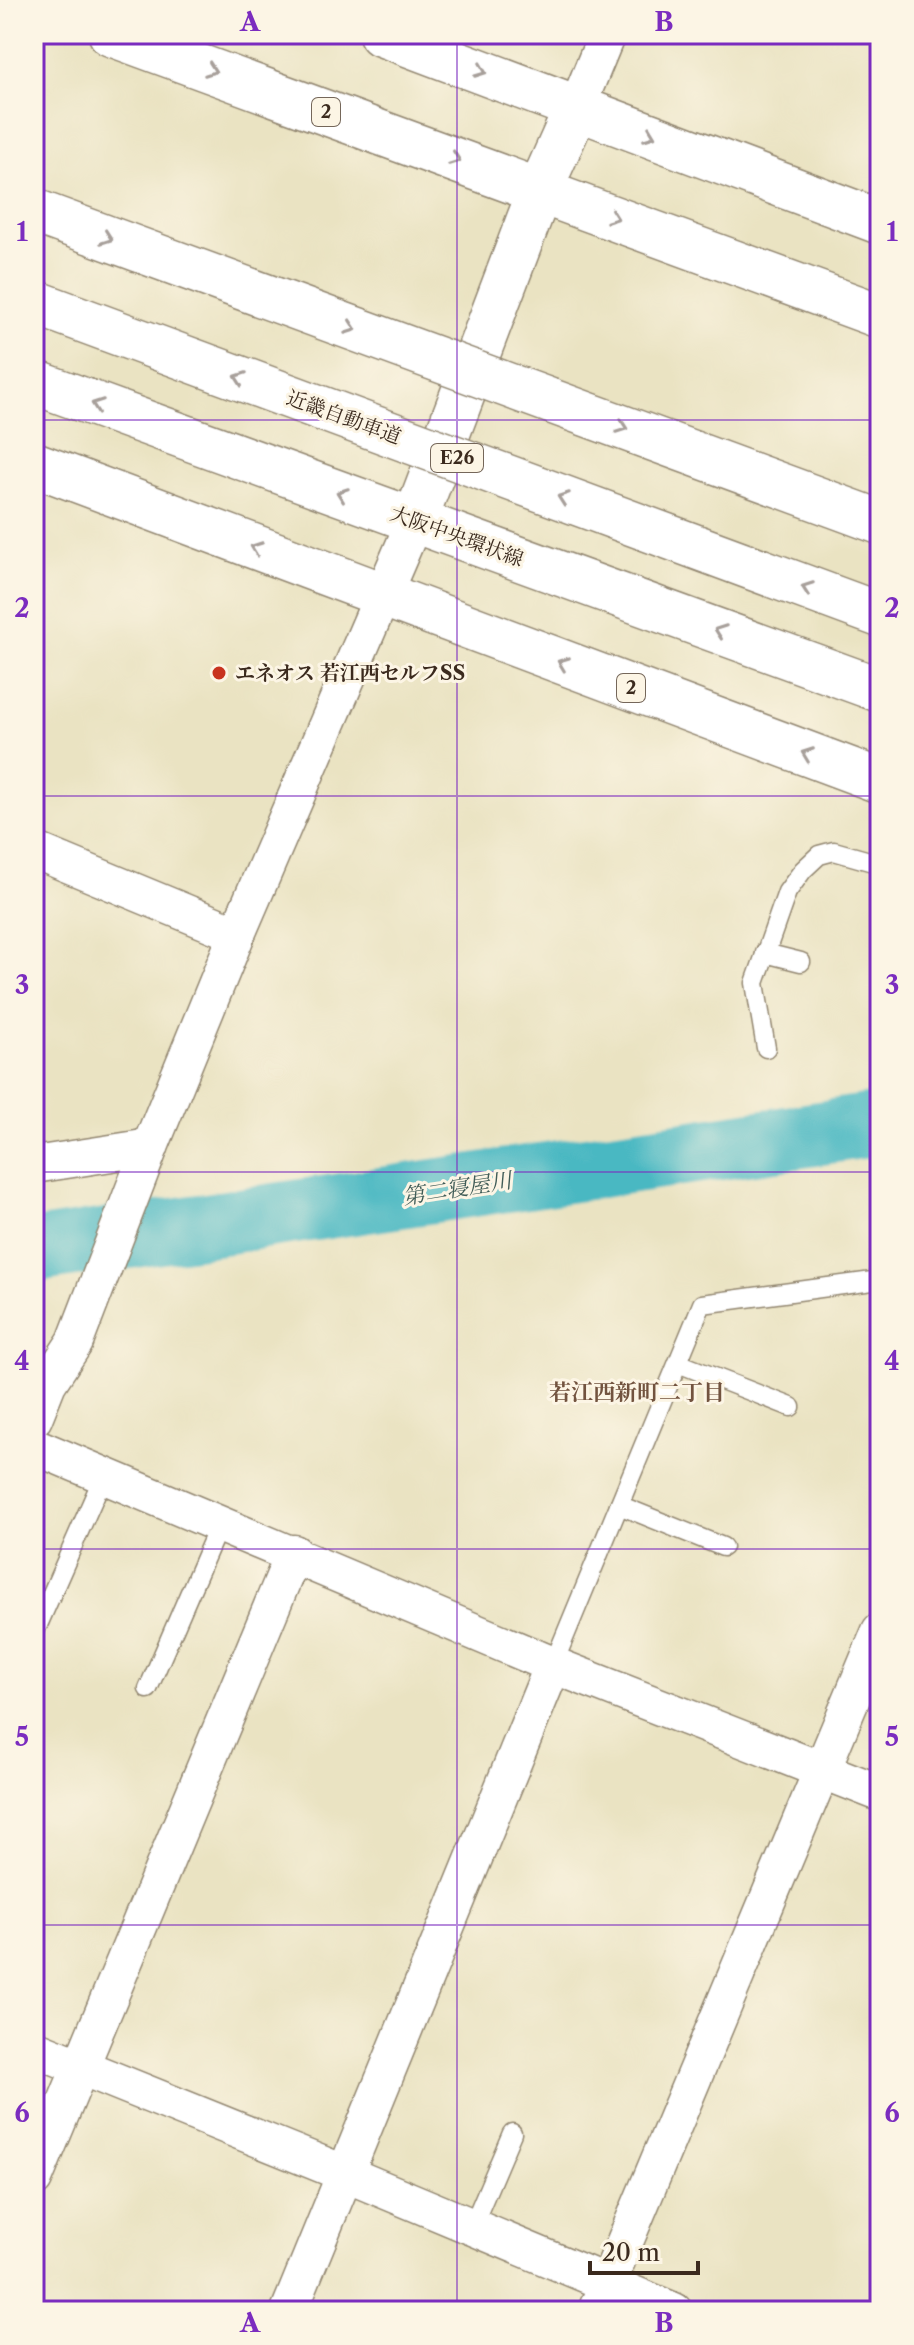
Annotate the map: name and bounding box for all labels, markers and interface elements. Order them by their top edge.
text: A [239,6,261,38]
text: B [654,6,674,38]
one-way arrow [203,60,217,77]
one-way arrow [473,61,487,78]
road number: 2 [312,98,340,126]
one-way arrow [642,125,656,142]
one-way arrow [447,149,461,166]
one-way arrow [606,207,620,224]
text: 1 [16,216,28,248]
text: 1 [886,216,898,248]
one-way arrow [99,228,113,245]
one-way arrow [343,318,357,334]
one-way arrow [234,372,248,388]
street label: 近畿自動車道 [284,385,404,449]
one-way arrow [91,398,105,415]
one-way arrow [614,417,628,434]
road number: E26 [431,444,483,472]
one-way arrow [335,487,349,504]
one-way arrow [557,491,571,507]
street label: 大阪中央環状線 [387,501,527,571]
one-way arrow [250,541,264,558]
one-way arrow [801,581,815,597]
text: 2 [14,592,30,624]
text: 2 [884,592,900,624]
one-way arrow [714,625,728,641]
one-way arrow [557,656,571,673]
place label: エネオス 若江西セルフSS [235,661,465,685]
marker: エネオス 若江西セルフSS [210,664,228,682]
road number: 2 [617,674,645,702]
one-way arrow [801,747,815,764]
text: 3 [15,969,29,1001]
text: 3 [885,969,899,1001]
water label: 第二寝屋川 [401,1166,515,1210]
text: 4 [14,1345,30,1377]
text: 4 [884,1345,900,1377]
district label: 若江西新町二丁目 [549,1379,725,1406]
text: 5 [15,1721,29,1753]
text: 5 [885,1721,899,1753]
text: 6 [14,2097,30,2129]
text: 6 [884,2097,900,2129]
scale bar [590,2225,698,2275]
text: 20 m [602,2238,660,2267]
text: A [239,2307,261,2339]
text: B [654,2307,674,2339]

